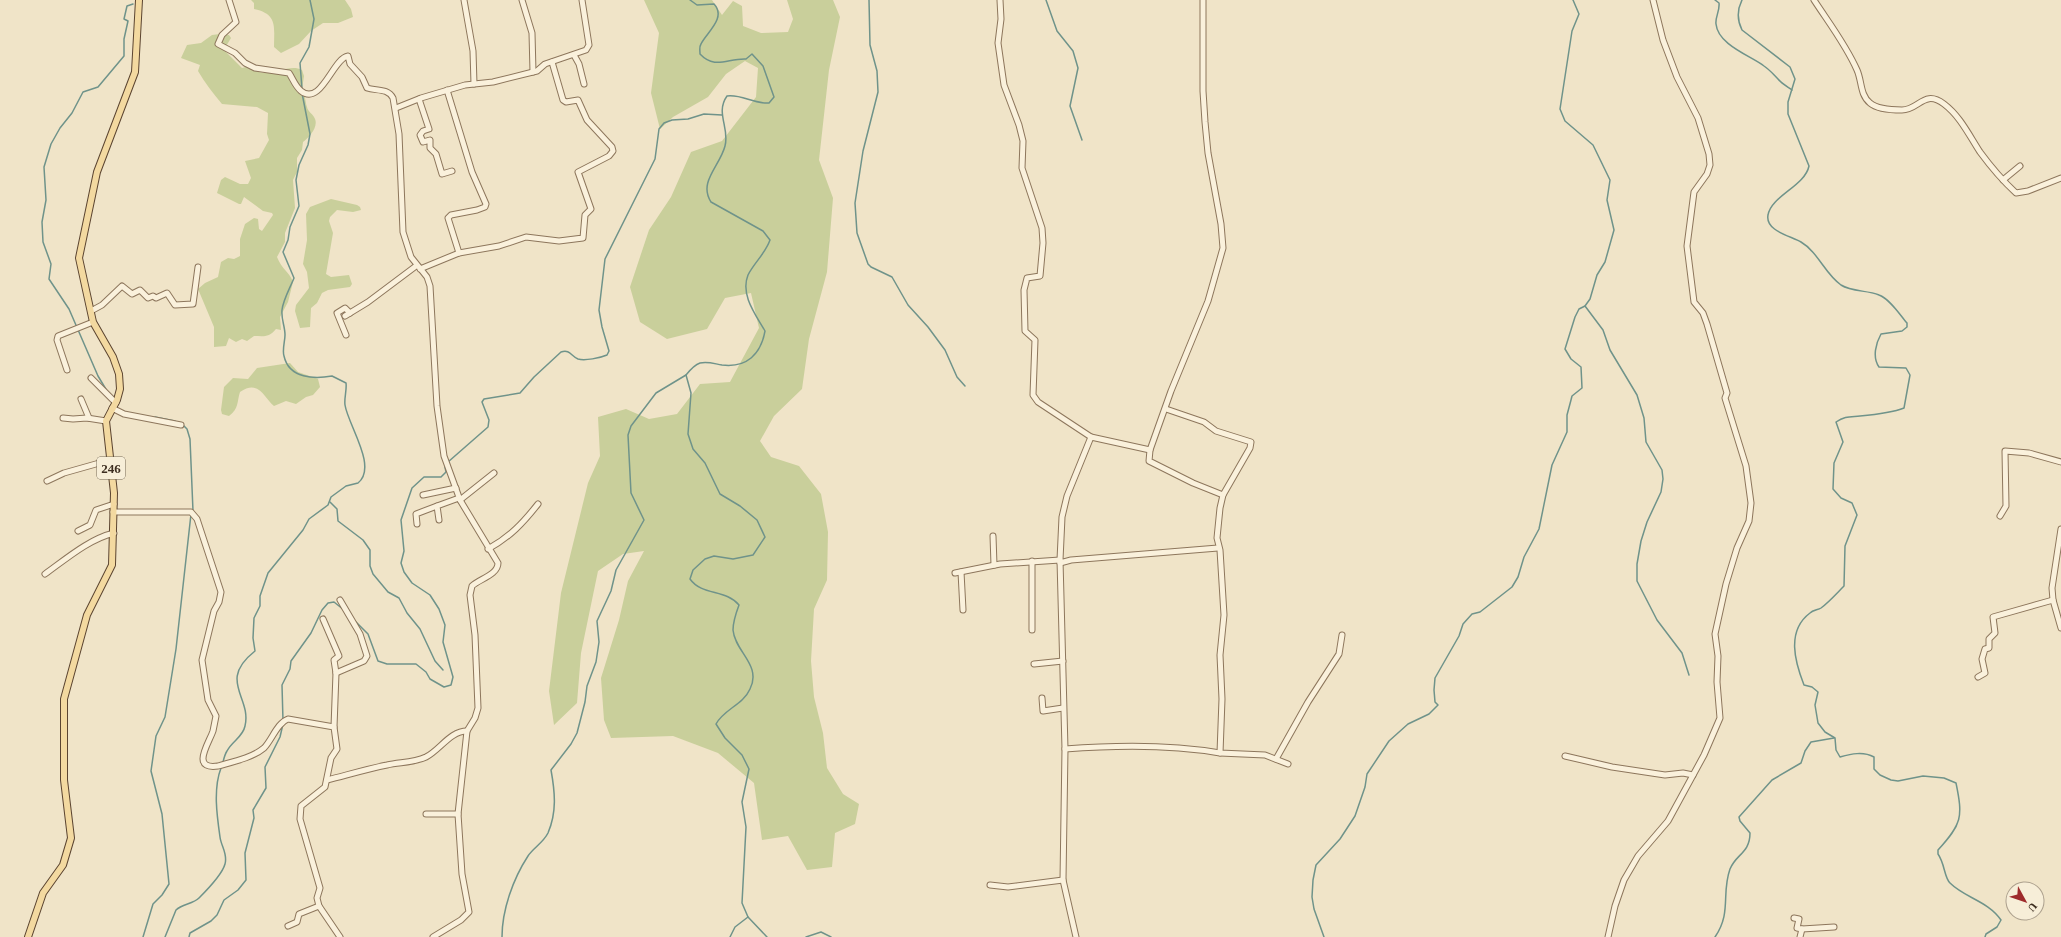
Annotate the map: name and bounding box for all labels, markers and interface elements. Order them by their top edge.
road number: 246 [97,457,125,479]
north arrow [2005,881,2045,921]
text: U [2025,901,2040,914]

